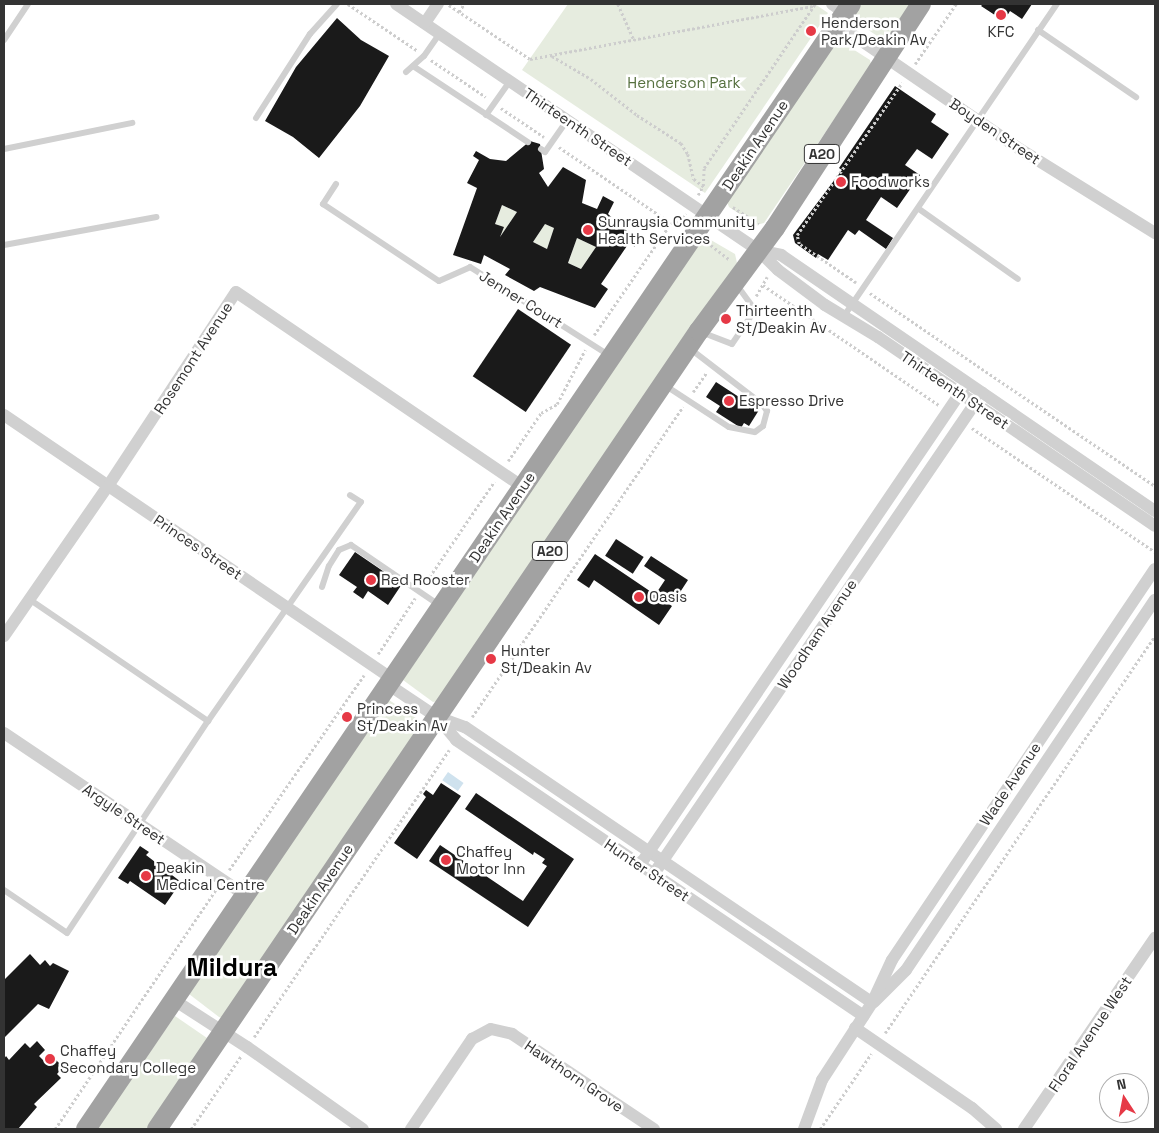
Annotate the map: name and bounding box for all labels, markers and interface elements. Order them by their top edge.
marker: KFC [995,9,1007,21]
place label: Henderson Park/Deakin Av [821,13,927,48]
place label: KFC [988,23,1014,41]
marker: Henderson Park/Deakin Av [805,25,817,37]
park label: Henderson Park [627,74,741,92]
street label: Thirteenth Street [521,84,635,170]
street label: Boyden Street [946,94,1044,168]
street label: Deakin Avenue [718,96,792,194]
road number: A20 [803,142,841,166]
place label: Foodworks [851,173,930,191]
marker: Foodworks [835,176,847,188]
place label: Sunraysia Community Health Services [598,212,755,247]
marker: Sunraysia Community Health Services [582,224,594,236]
street label: Jenner Court [476,266,566,332]
street label: Rosemont Avenue [150,298,236,418]
place label: Thirteenth St/Deakin Av [736,301,827,336]
marker: Thirteenth St/Deakin Av [720,313,732,325]
street label: Thirteenth Street [898,347,1012,433]
place label: Espresso Drive [739,392,844,410]
marker: Espresso Drive [723,395,735,407]
street label: Deakin Avenue [465,468,539,566]
street label: Princes Street [150,511,246,583]
road number: A20 [531,540,569,562]
place label: Red Rooster [381,571,470,589]
marker: Red Rooster [365,574,377,586]
street label: Woodham Avenue [774,576,860,692]
place label: Oasis [649,588,687,606]
marker: Oasis [633,591,645,603]
place label: Hunter St/Deakin Av [501,641,592,676]
marker: Hunter St/Deakin Av [485,653,497,665]
place label: Princess St/Deakin Av [357,699,448,734]
marker: Princess St/Deakin Av [341,711,353,723]
street label: Wade Avenue [975,739,1045,829]
street label: Argyle Street [79,780,169,848]
street label: Hunter Street [601,835,693,905]
street label: Deakin Avenue [283,840,357,938]
place label: Chaffey Motor Inn [456,842,525,877]
marker: Chaffey Motor Inn [440,854,452,866]
place label: Deakin Medical Centre [156,858,265,893]
marker: Deakin Medical Centre [140,870,152,882]
district label: Mildura [187,952,277,982]
street label: Floral Avenue West [1045,973,1135,1095]
street label: Hawthorn Grove [521,1036,627,1116]
place label: Chaffey Secondary College [60,1041,196,1076]
marker: Chaffey Secondary College [44,1053,56,1065]
north arrow [1099,1073,1149,1123]
text: N [1115,1075,1128,1094]

